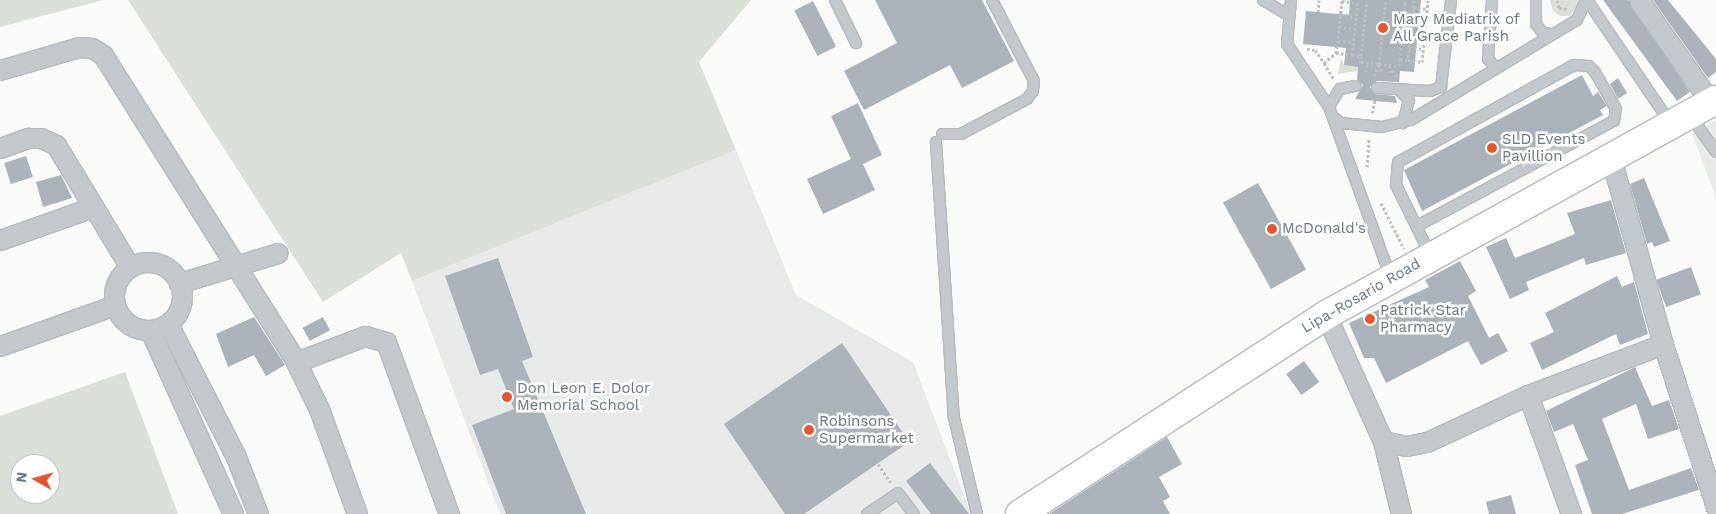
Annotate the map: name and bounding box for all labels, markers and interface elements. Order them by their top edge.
place label: Mary Mediatrix of All Grace Parish [1393,10,1520,45]
marker: Mary Mediatrix of All Grace Parish [1377,22,1389,34]
place label: SLD Events Pavillion [1502,130,1585,165]
marker: SLD Events Pavillion [1486,142,1498,154]
place label: McDonald's [1282,220,1366,238]
marker: McDonald's [1266,223,1278,235]
street label: Lipa-Rosario Road [1298,255,1424,337]
place label: Patrick Star Pharmacy [1380,301,1466,336]
marker: Patrick Star Pharmacy [1364,313,1376,325]
place label: Don Leon E. Dolor Memorial School [517,379,650,414]
marker: Don Leon E. Dolor Memorial School [501,391,513,403]
place label: Robinsons Supermarket [819,412,914,447]
marker: Robinsons Supermarket [803,424,815,436]
north arrow [10,454,60,504]
text: N [13,471,30,483]

